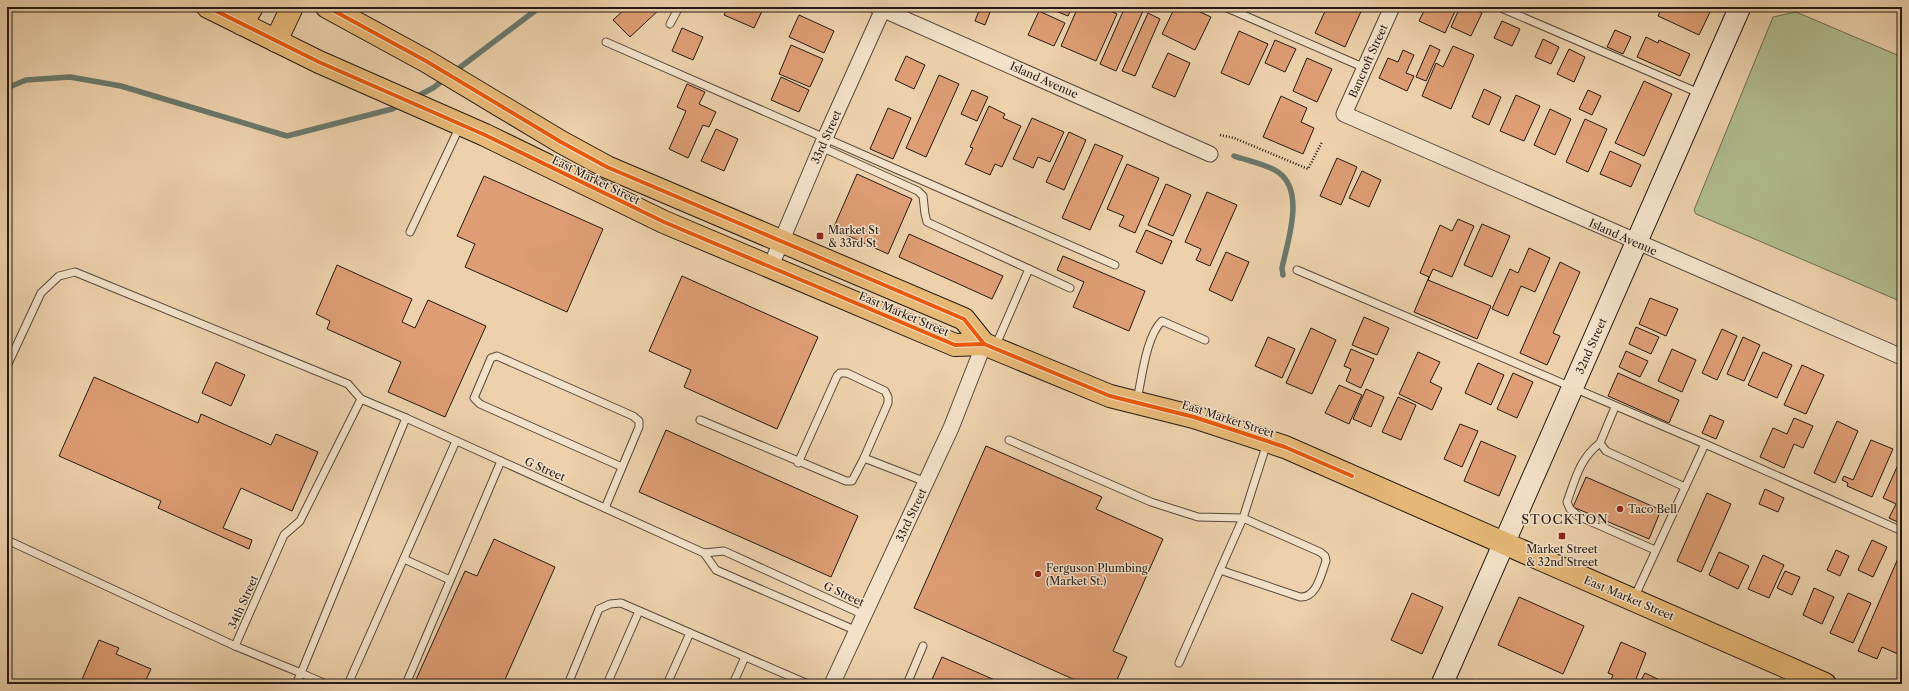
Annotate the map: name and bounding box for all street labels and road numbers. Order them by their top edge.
street label: Bancroft Street [1346,22,1391,100]
street label: Island Avenue [1008,59,1080,101]
street label: 33rd Street [808,108,844,166]
street label: East Market Street [550,153,643,207]
street label: Island Avenue [1587,216,1659,258]
street label: East Market Street [857,289,951,339]
street label: 32nd Street [1572,316,1610,376]
street label: East Market Street [1180,397,1276,441]
street label: G Street [523,454,568,484]
street label: 33rd Street [893,486,930,544]
street label: 34th Street [225,573,261,631]
street label: East Market Street [1582,573,1676,623]
street label: G Street [822,579,867,609]

